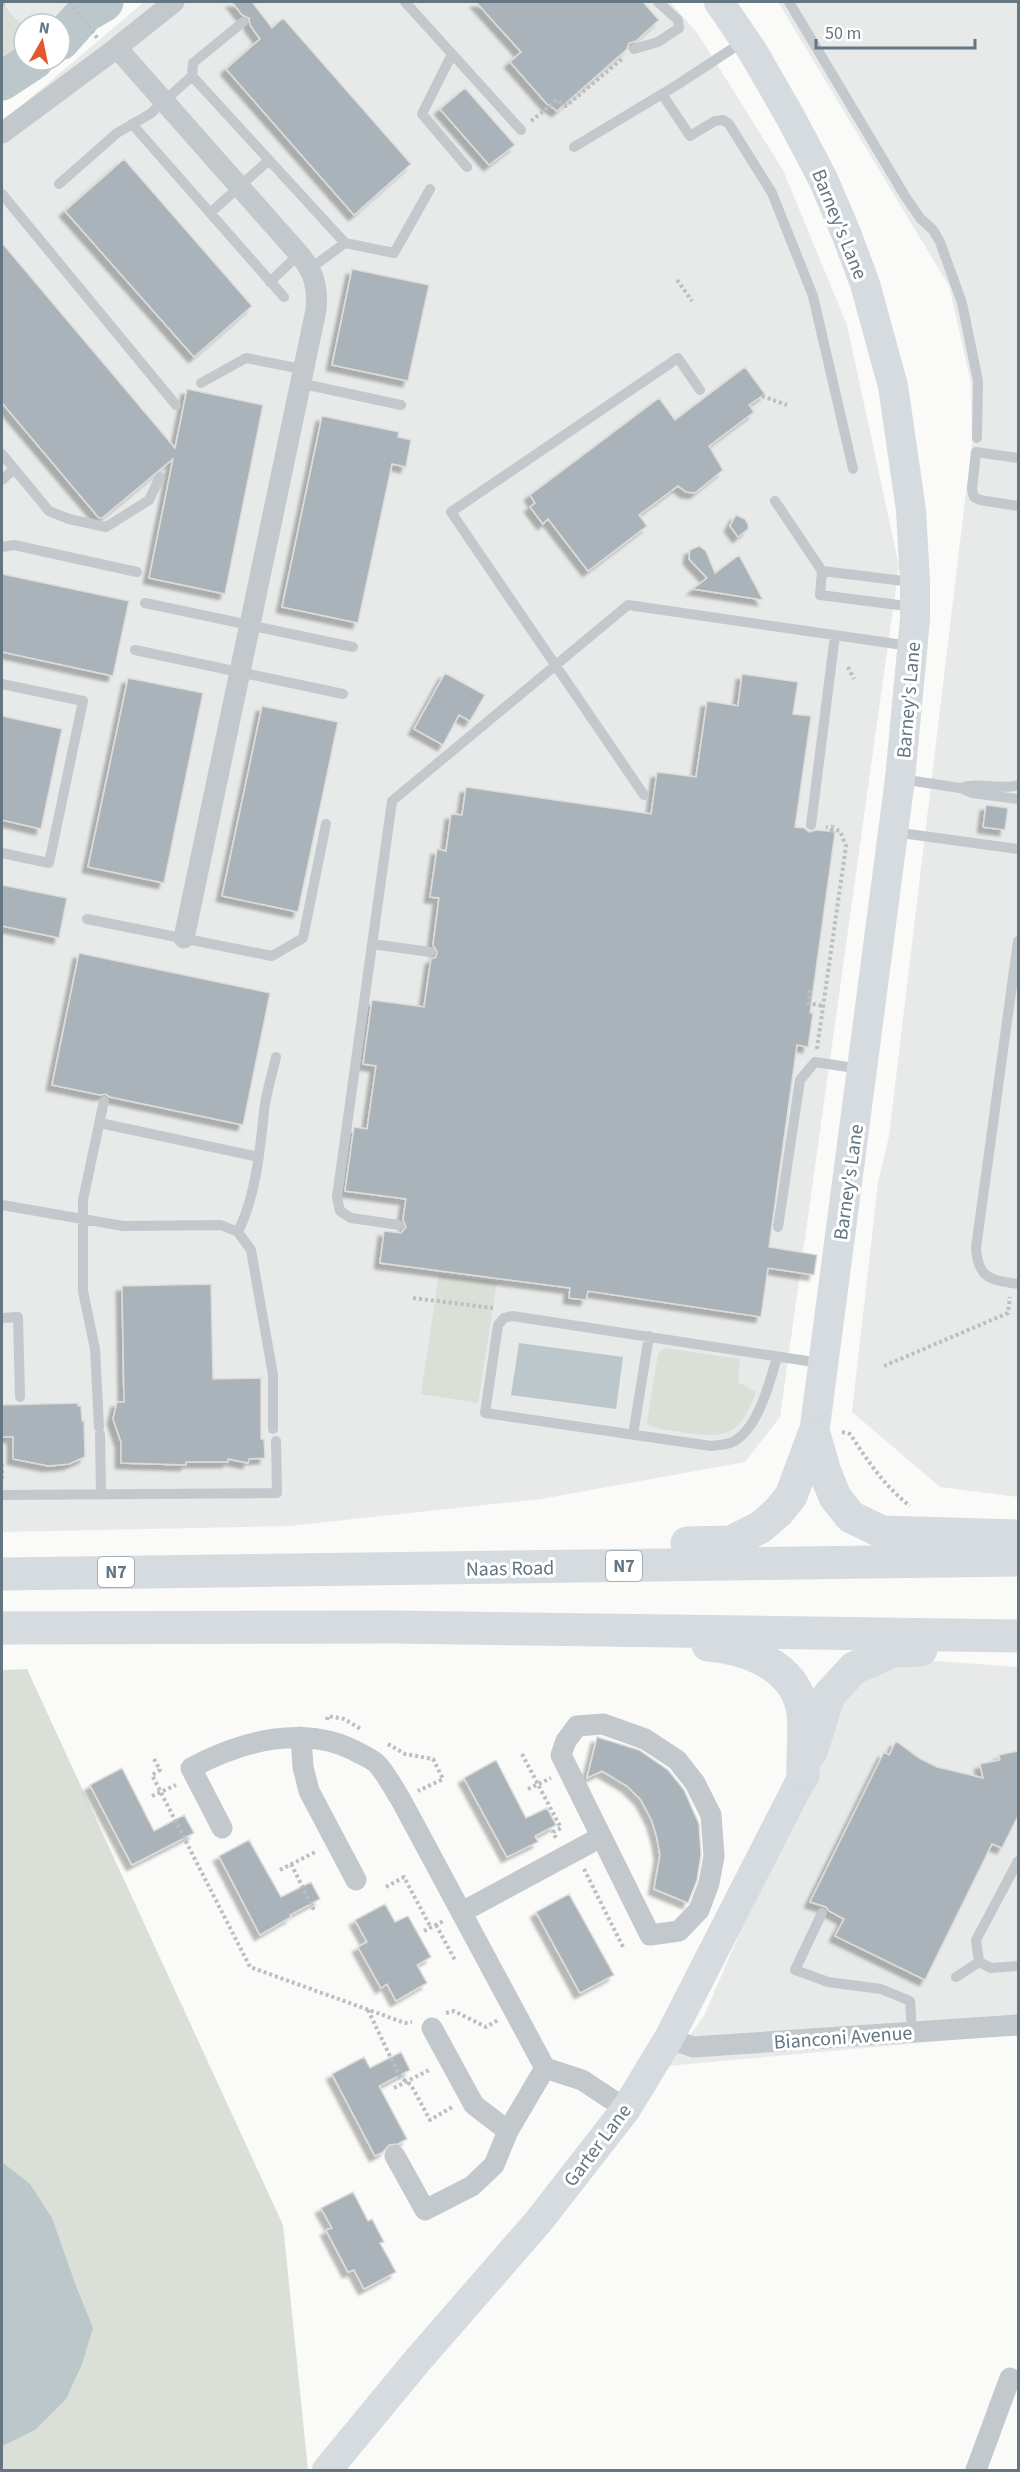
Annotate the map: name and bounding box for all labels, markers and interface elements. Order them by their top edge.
north arrow [12,12,72,72]
scale bar [816,12,975,50]
text: N [37,16,51,40]
text: 50 m [825,21,861,46]
street label: Barney's Lane [804,165,874,284]
street label: Barney's Lane [890,641,928,759]
street label: Barney's Lane [827,1122,871,1242]
road number: N7 [606,1551,642,1581]
street label: Naas Road [466,1554,554,1584]
road number: N7 [98,1557,134,1587]
street label: Bianconi Avenue [773,2019,913,2057]
street label: Garter Lane [557,2098,638,2193]

